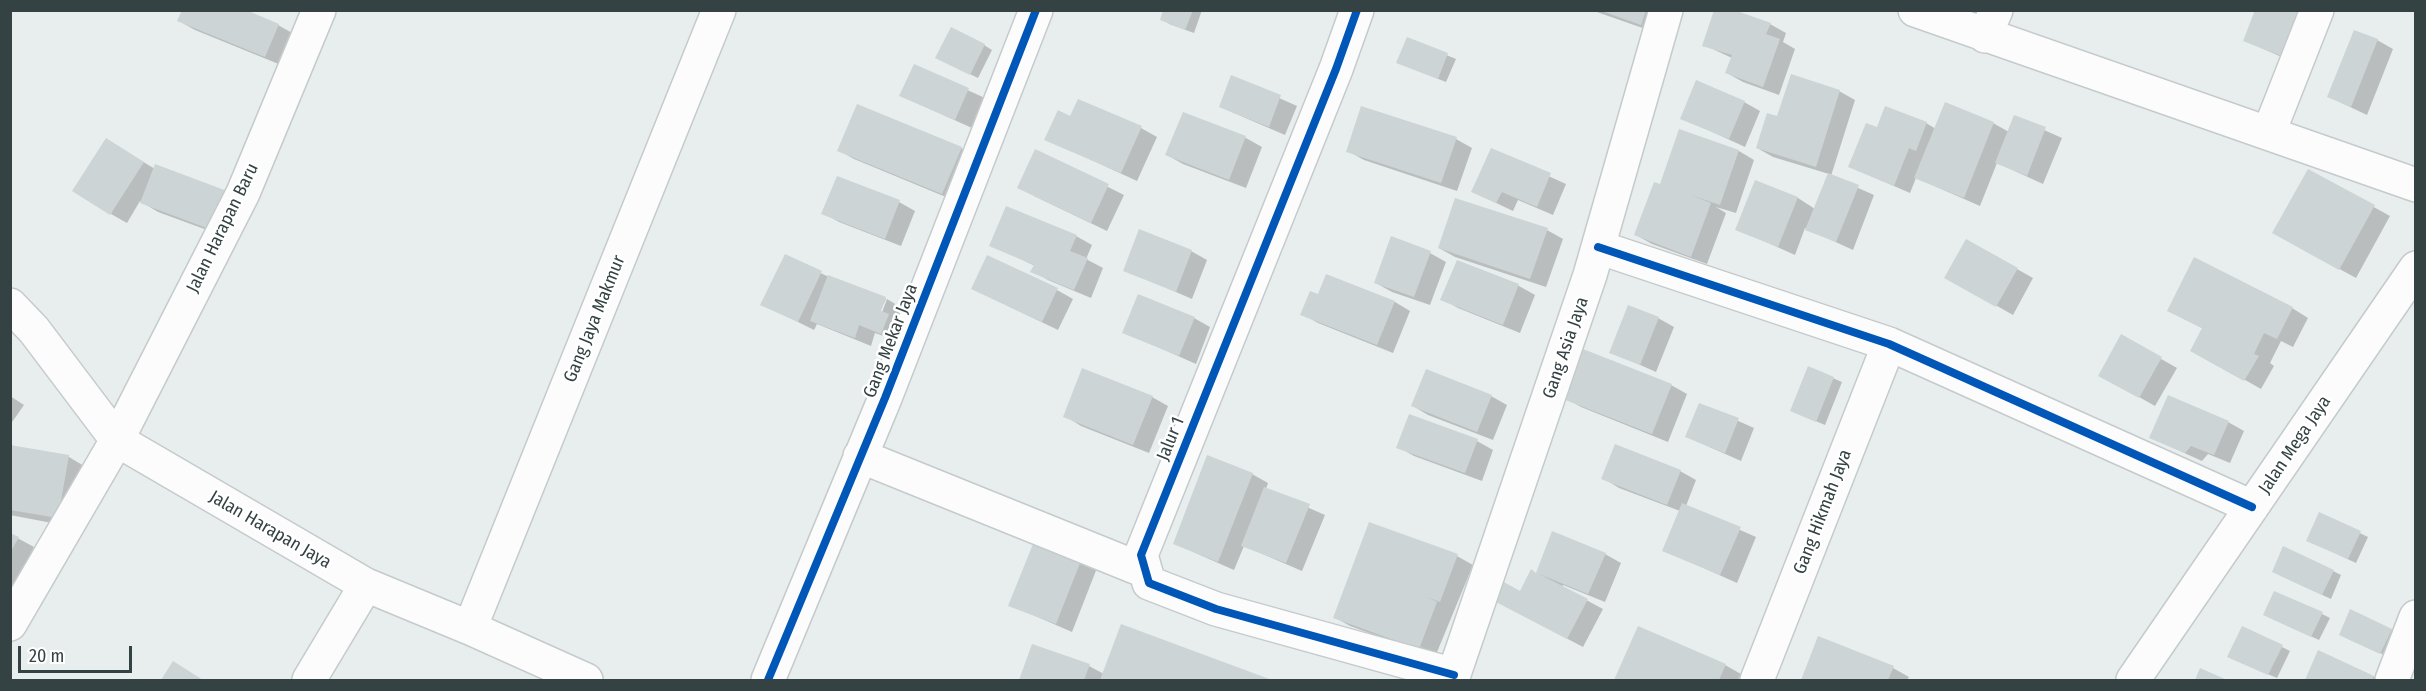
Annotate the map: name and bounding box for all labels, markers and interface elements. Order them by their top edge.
street label: Jalan Harapan Baru [182,160,264,296]
street label: Gang Jaya Makmur [560,252,630,386]
street label: Gang Mekar Jaya [859,281,923,401]
street label: Gang Asia Jaya [1539,294,1593,402]
street label: Jalan Mega Jaya [2254,392,2336,498]
street label: Jalur 1 [1153,414,1189,464]
street label: Gang Hikmah Jaya [1789,447,1857,577]
street label: Jalan Harapan Jaya [205,486,335,574]
scale bar [21,634,135,672]
text: 20 m [29,645,64,667]

